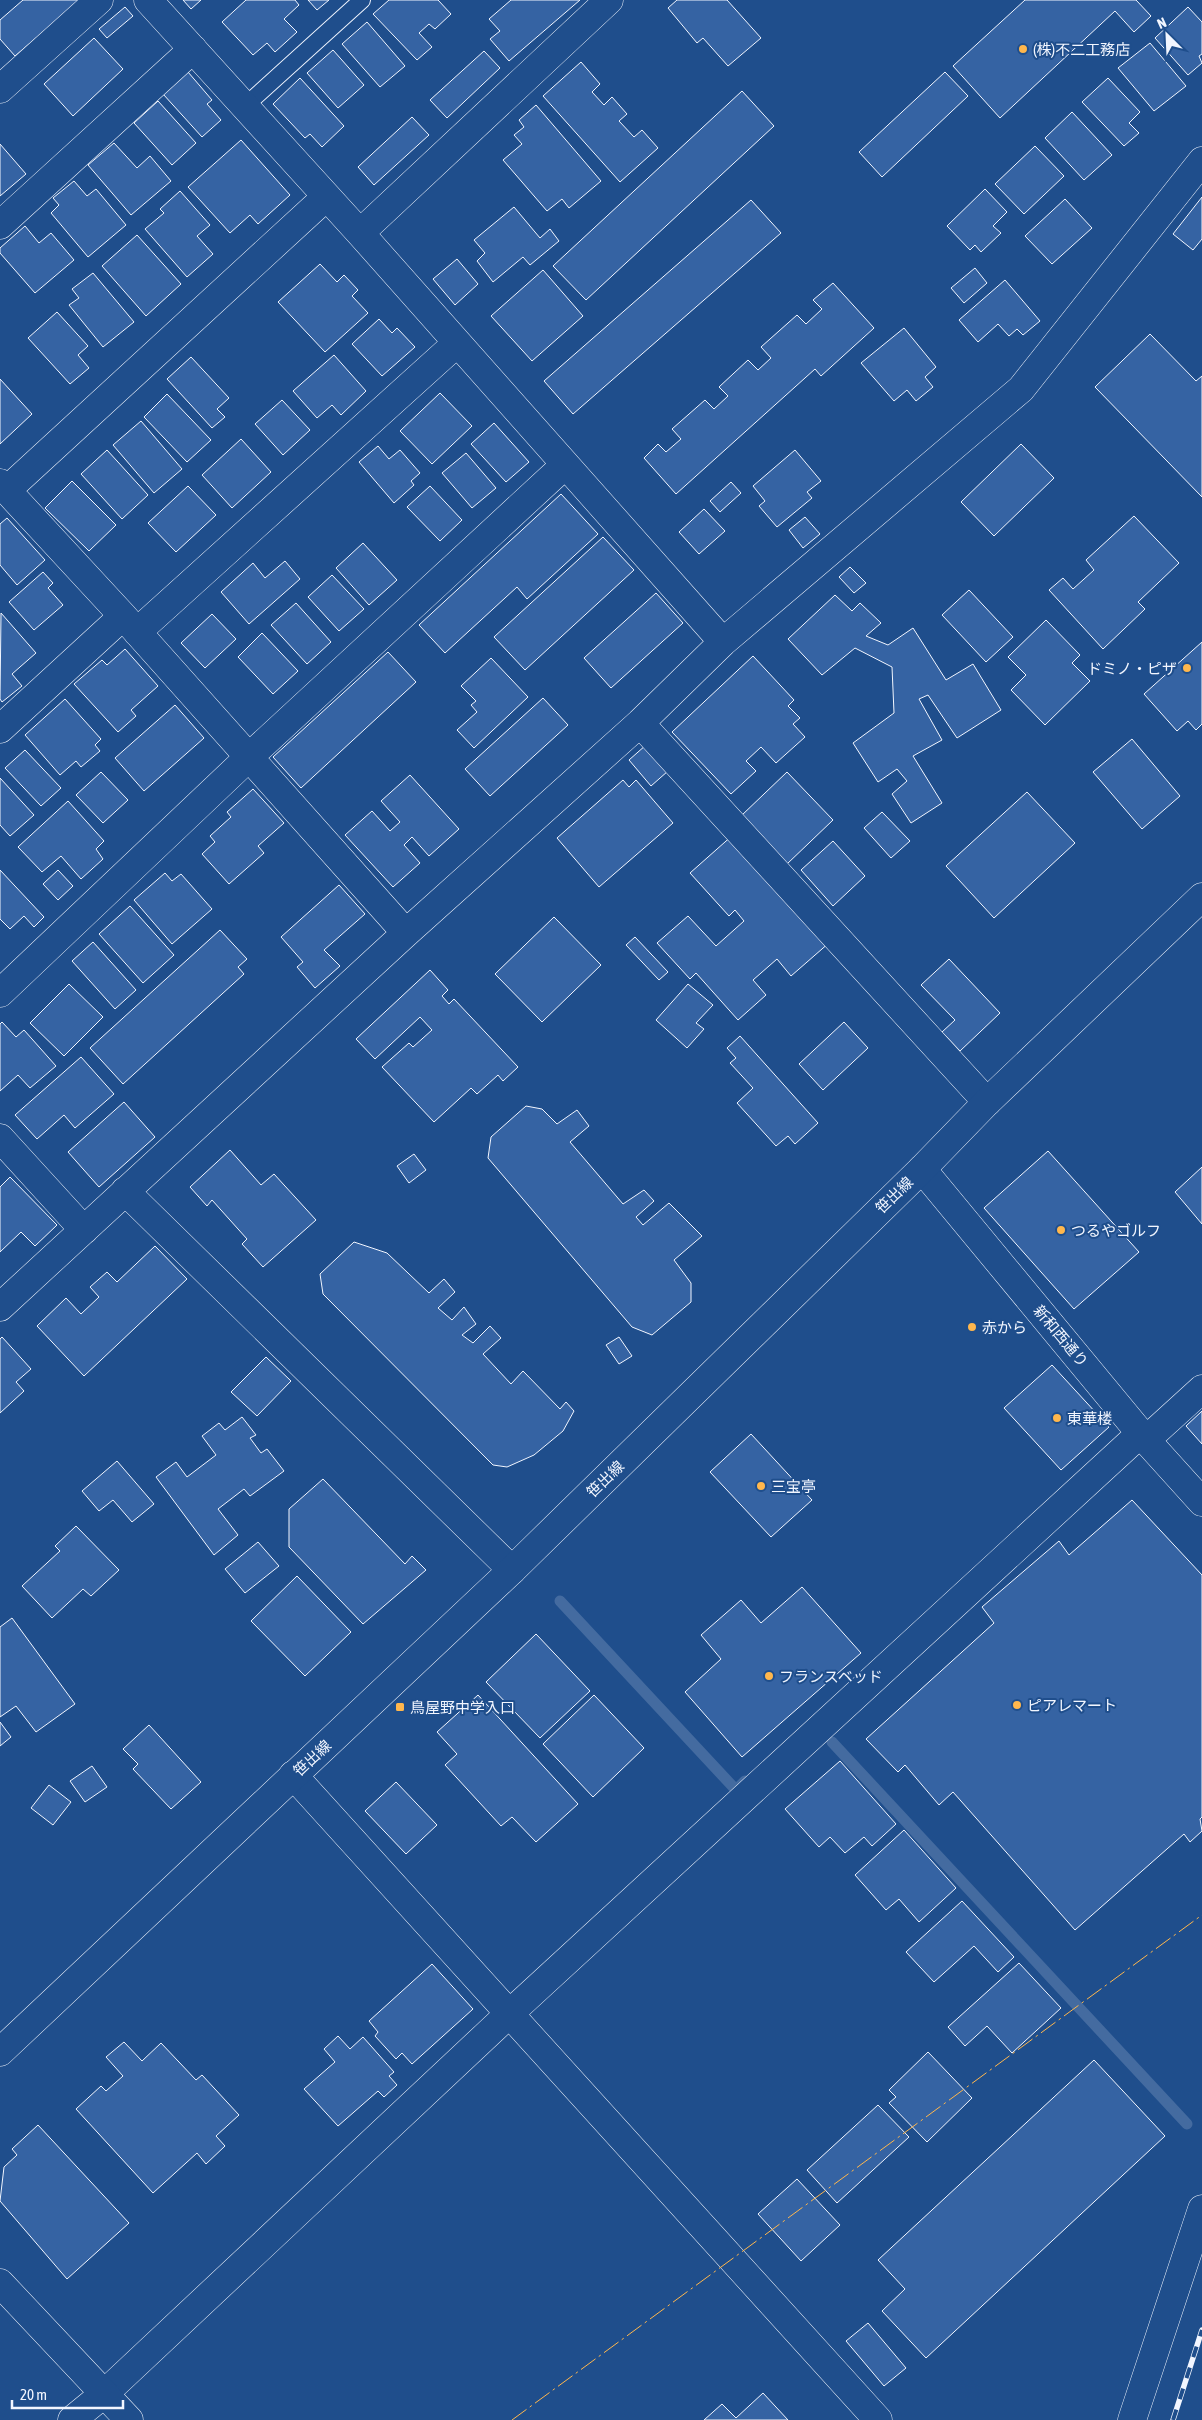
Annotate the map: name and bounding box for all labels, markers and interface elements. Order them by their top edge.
north arrow [1142,10,1192,60]
text: N [1155,14,1169,32]
place label: (株)不二工務店 [1033,41,1130,58]
marker: (株)不二工務店 [1017,43,1029,55]
place label: ドミノ・ピザ [1087,660,1177,677]
marker: ドミノ・ピザ [1181,662,1193,674]
street label: 笹出線 [872,1173,916,1217]
place label: つるやゴルフ [1071,1222,1161,1239]
marker: つるやゴルフ [1055,1224,1067,1236]
street label: 新和西通り [1030,1302,1092,1370]
place label: 赤から [982,1319,1027,1336]
marker: 赤から [966,1321,978,1333]
place label: 東華楼 [1067,1410,1112,1427]
marker: 東華楼 [1051,1412,1063,1424]
street label: 笹出線 [583,1457,627,1501]
place label: 三宝亭 [771,1478,816,1495]
marker: 三宝亭 [755,1480,767,1492]
place label: フランスベッド [779,1668,883,1685]
marker: フランスベッド [763,1670,775,1682]
place label: ピアレマート [1027,1697,1117,1714]
place label: 鳥屋野中学入口 [410,1699,515,1716]
marker: ピアレマート [1011,1699,1023,1711]
marker: 鳥屋野中学入口 [394,1701,406,1713]
street label: 笹出線 [290,1736,334,1780]
scale bar [12,2378,124,2410]
text: 20 m [20,2386,47,2403]

